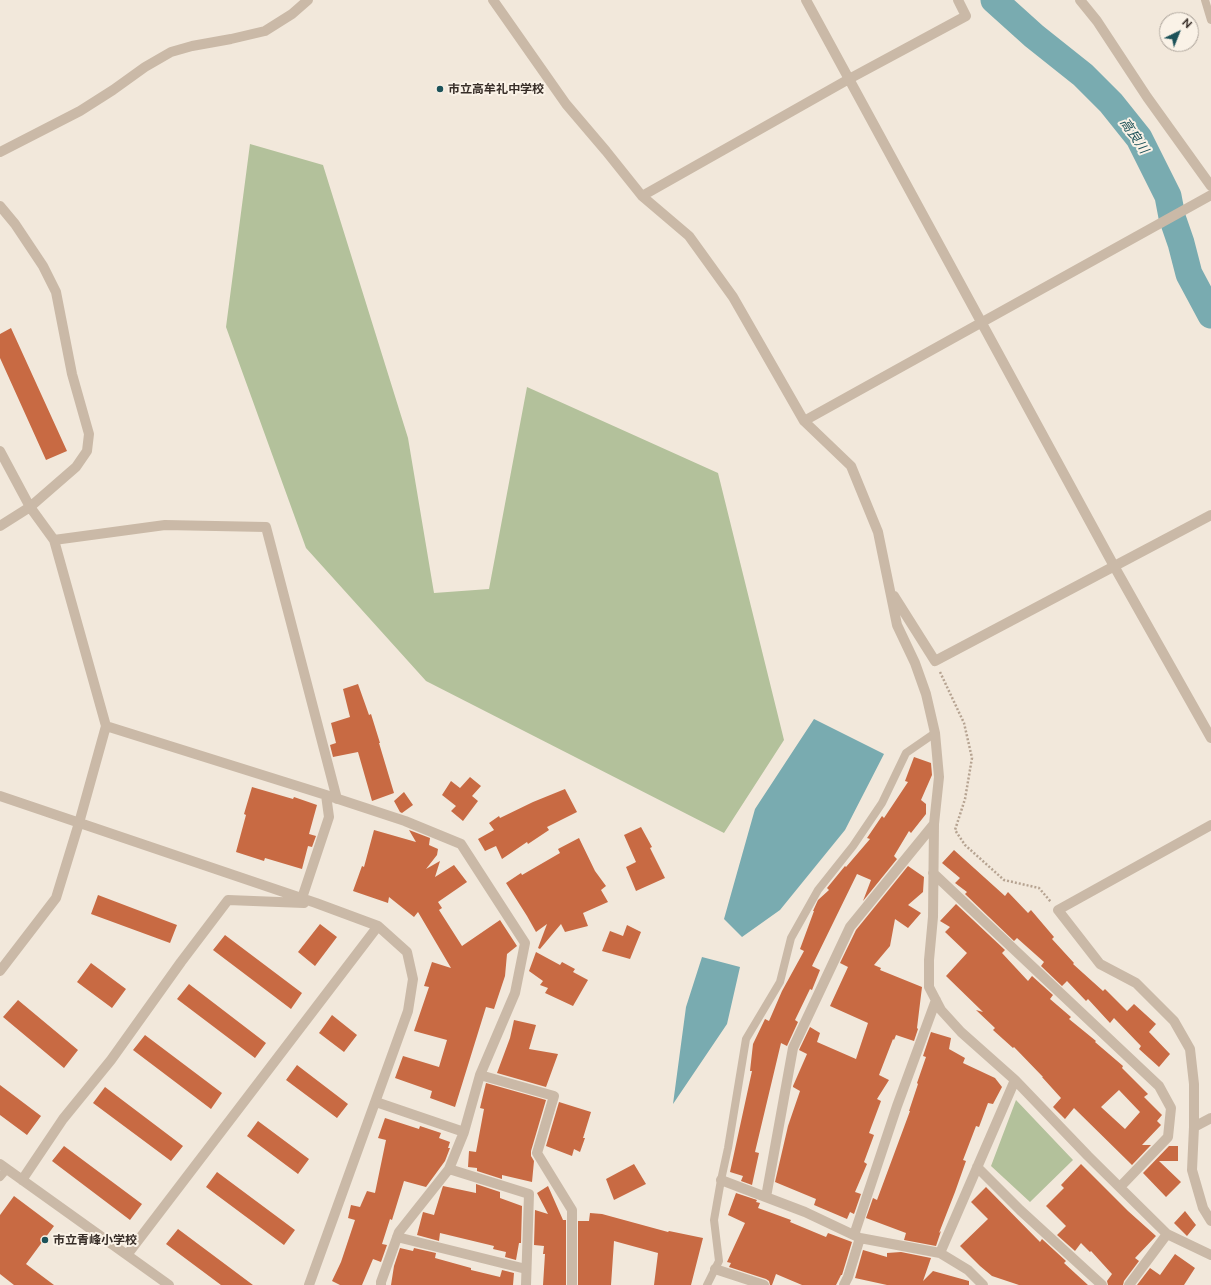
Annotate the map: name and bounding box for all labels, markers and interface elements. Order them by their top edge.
north arrow [1159,12,1199,52]
text: N [1179,16,1194,31]
place label: 市立高牟礼中学校 [448,82,544,96]
marker: 市立高牟礼中学校 [435,84,445,94]
water label: 高良川 [1117,115,1151,157]
place label: 市立青峰小学校 [53,1233,137,1247]
marker: 市立青峰小学校 [40,1235,50,1245]

